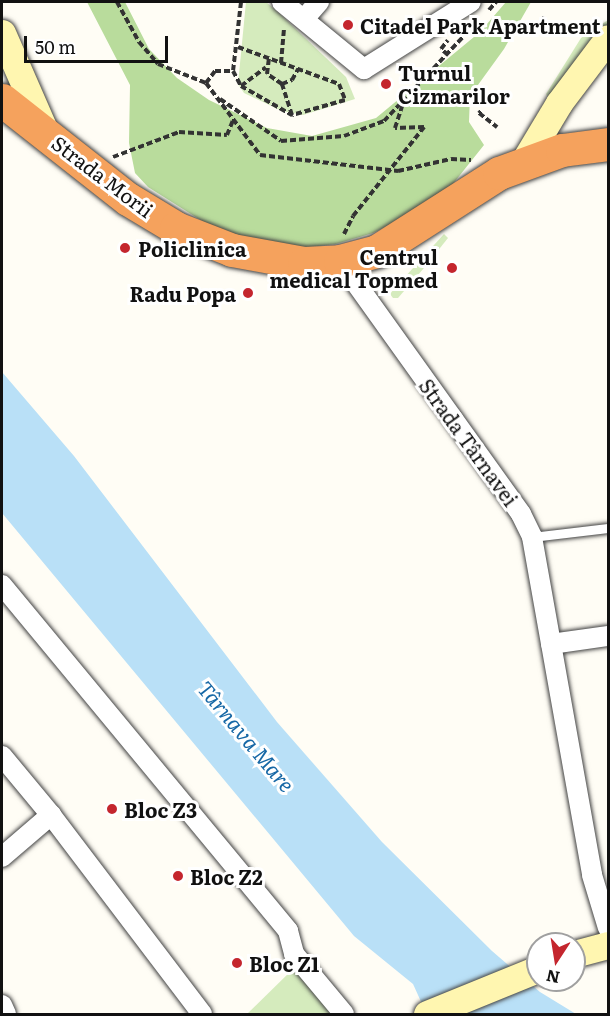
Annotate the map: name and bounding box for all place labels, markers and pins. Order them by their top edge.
place label: Citadel Park Apartment [360,13,601,37]
marker: Citadel Park Apartment [341,18,355,32]
place label: Turnul Cizmarilor [398,60,510,107]
marker: Turnul Cizmarilor [379,77,393,91]
place label: Policlinica [138,236,247,260]
marker: Policlinica [116,239,134,257]
place label: Centrul medical Topmed [269,244,438,291]
marker: Centrul medical Topmed [443,259,461,277]
place label: Radu Popa [129,281,236,305]
marker: Radu Popa [241,286,255,300]
place label: Bloc Z3 [124,797,197,821]
marker: Bloc Z3 [105,802,119,816]
place label: Bloc Z2 [190,864,263,888]
marker: Bloc Z2 [171,869,185,883]
place label: Bloc Z1 [249,951,319,975]
marker: Bloc Z1 [230,956,244,970]

